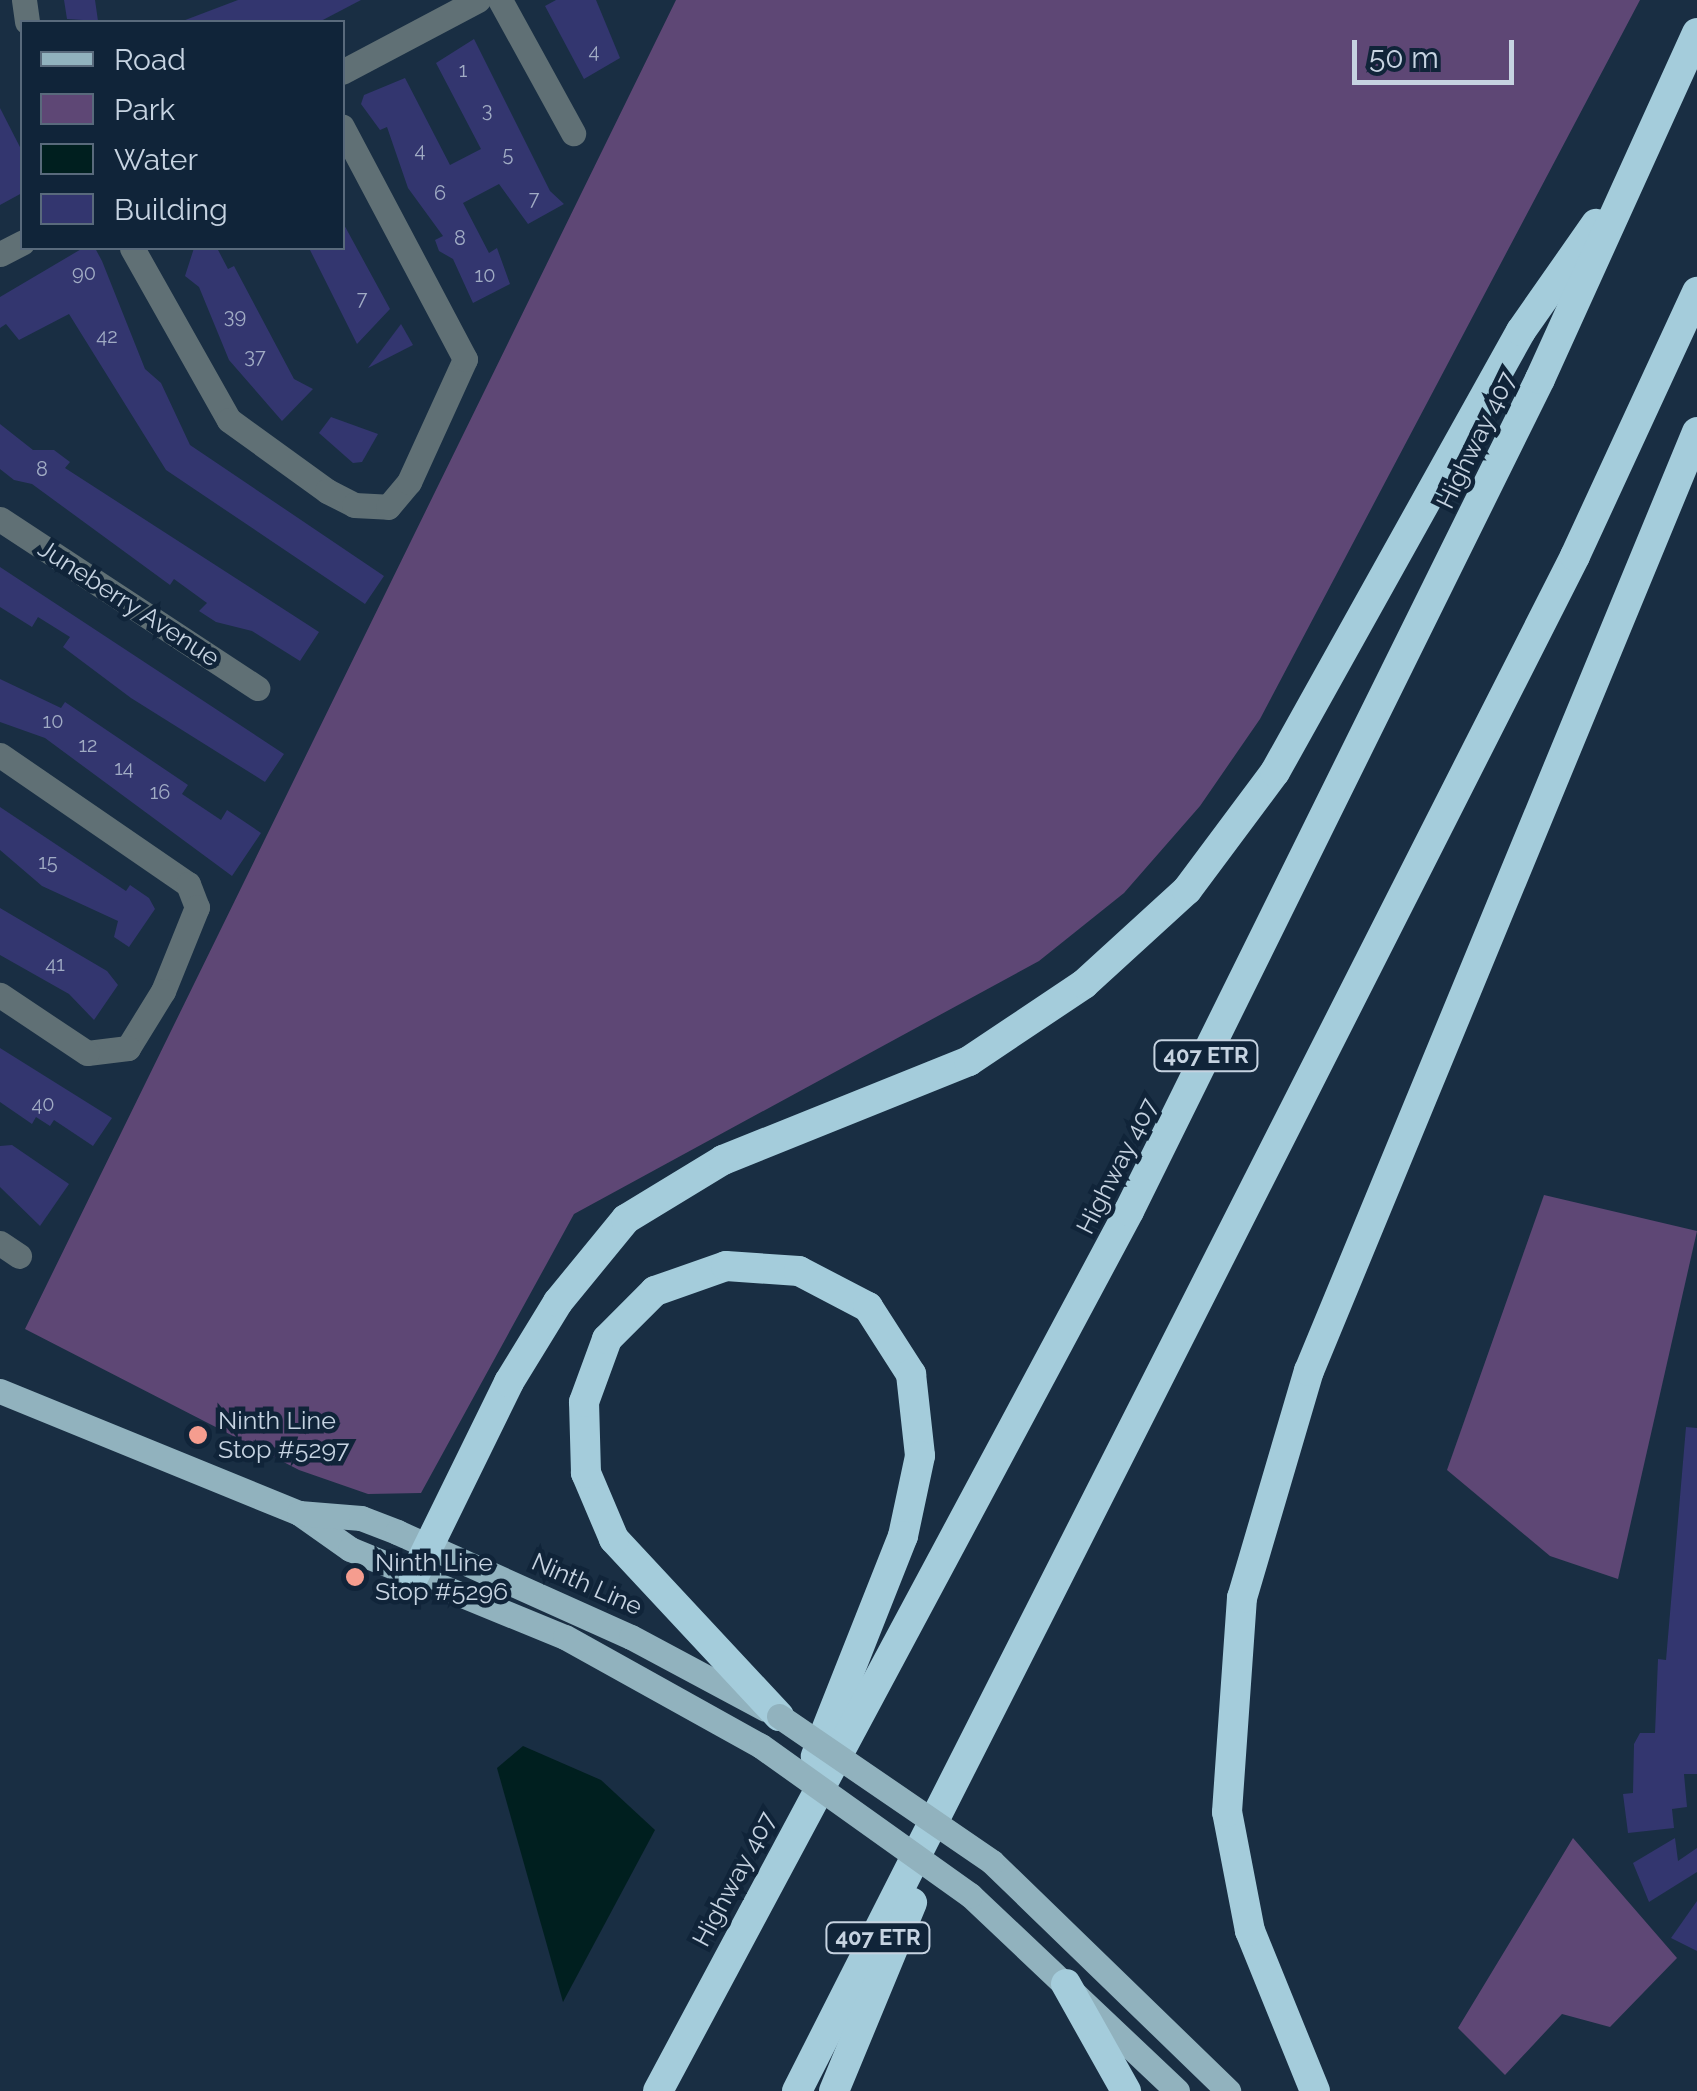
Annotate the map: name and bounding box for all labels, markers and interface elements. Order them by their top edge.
legend [20,20,345,250]
scale bar [1357,20,1520,82]
house number: 4 [589,39,599,63]
text: 50 m [1369,40,1439,75]
text: Road [114,42,186,77]
house number: 1 [459,58,467,82]
text: Park [114,92,175,127]
house number: 3 [482,98,492,122]
house number: 4 [415,138,425,162]
text: Water [114,142,198,177]
house number: 5 [503,142,513,166]
house number: 6 [434,181,446,205]
house number: 7 [529,186,539,210]
text: Building [114,192,228,227]
house number: 8 [454,226,466,250]
house number: 90 [72,261,96,285]
house number: 10 [475,263,495,287]
house number: 7 [357,286,367,310]
house number: 39 [224,304,246,328]
house number: 42 [96,324,118,348]
house number: 37 [244,344,266,368]
street label: Highway 407 [1430,366,1522,514]
house number: 8 [36,457,48,481]
street label: Juneberry Avenue [32,533,226,673]
house number: 10 [43,709,63,733]
house number: 12 [79,733,97,757]
house number: 14 [114,756,134,780]
house number: 16 [150,780,170,804]
house number: 15 [38,850,58,874]
house number: 41 [45,952,65,976]
road number: 407 ETR [1151,1039,1261,1073]
house number: 40 [31,1092,55,1116]
street label: Highway 407 [1070,1093,1164,1239]
place label: Ninth Line Stop #5297 [218,1406,349,1465]
marker: Ninth Line Stop #5297 [187,1424,209,1446]
street label: Ninth Line [527,1546,647,1622]
place label: Ninth Line Stop #5296 [375,1548,508,1607]
marker: Ninth Line Stop #5296 [344,1566,366,1588]
street label: Highway 407 [686,1806,782,1952]
road number: 407 ETR [823,1921,933,1955]

